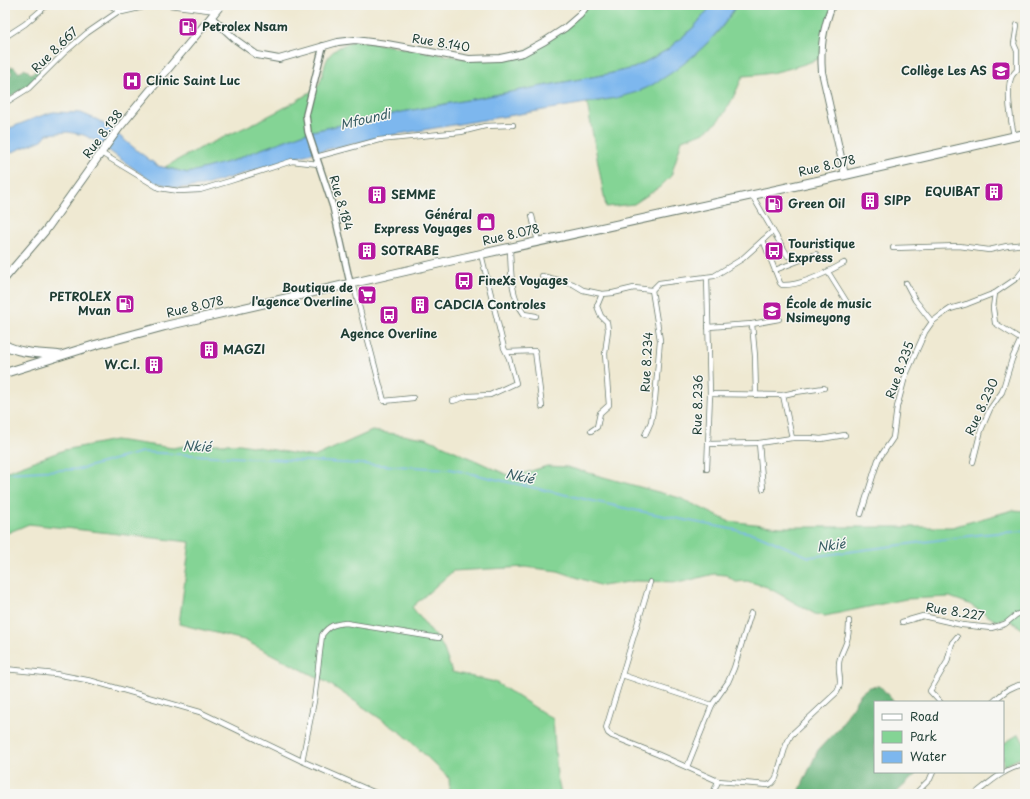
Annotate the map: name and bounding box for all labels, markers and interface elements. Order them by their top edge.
fuel station icon: Petrolex Nsam [177,16,199,38]
place label: Petrolex Nsam [202,17,288,35]
street label: Rue 8.667 [27,22,82,76]
street label: Rue 8.140 [411,29,472,55]
school or university icon: Collège Les AS [990,60,1012,82]
place label: Collège Les AS [901,61,987,79]
hospital icon: Clinic Saint Luc [121,70,143,92]
place label: Clinic Saint Luc [146,71,241,89]
water label: Mfoundi [338,103,394,134]
street label: Rue 8.138 [78,105,127,162]
street label: Rue 8.078 [796,150,857,180]
street label: Rue 8.184 [325,173,358,233]
building icon: EQUIBAT [983,181,1005,203]
place label: EQUIBAT [925,182,980,200]
building icon: SEMME [366,184,388,206]
place label: SEMME [391,185,436,203]
building icon: SIPP [859,190,881,212]
place label: SIPP [884,191,911,209]
fuel station icon: Green Oil [763,193,785,215]
place label: Green Oil [788,194,845,212]
place label: Général Express Voyages [374,205,472,237]
shop icon: Général Express Voyages [475,211,497,233]
street label: Rue 8.078 [480,219,541,249]
place label: Touristique Express [788,234,855,266]
building icon: SOTRABE [356,240,378,262]
bus stop icon: Touristique Express [763,240,785,262]
place label: SOTRABE [381,241,439,259]
bus stop icon: FineXs Voyages [453,270,475,292]
place label: FineXs Voyages [478,271,568,289]
place label: Boutique de l'agence Overline [251,278,353,310]
supermarket icon: Boutique de l'agence Overline [356,284,378,306]
place label: PETROLEX Mvan [49,287,112,319]
street label: Rue 8.078 [164,291,225,321]
fuel station icon: PETROLEX Mvan [114,293,136,315]
building icon: CADCIA Controles [409,294,431,316]
place label: École de music Nsimeyong [786,294,872,326]
place label: CADCIA Controles [434,295,546,313]
school or university icon: École de music Nsimeyong [761,300,783,322]
bus stop icon: Agence Overline [378,304,400,326]
place label: Agence Overline [341,324,438,342]
street label: Rue 8.234 [635,331,657,393]
street label: Rue 8.235 [880,338,918,401]
building icon: MAGZI [198,339,220,361]
place label: MAGZI [223,340,265,358]
building icon: W.C.I. [143,354,165,376]
place label: W.C.I. [104,355,140,373]
street label: Rue 8.236 [687,375,707,435]
street label: Rue 8.230 [960,375,1002,438]
water label: Nkié [182,435,214,456]
water label: Nkié [504,463,538,488]
water label: Nkié [816,533,848,556]
street label: Rue 8.227 [925,598,986,625]
legend [874,701,1004,773]
text: Road [910,707,939,725]
text: Park [910,727,937,745]
text: Water [910,747,947,765]

